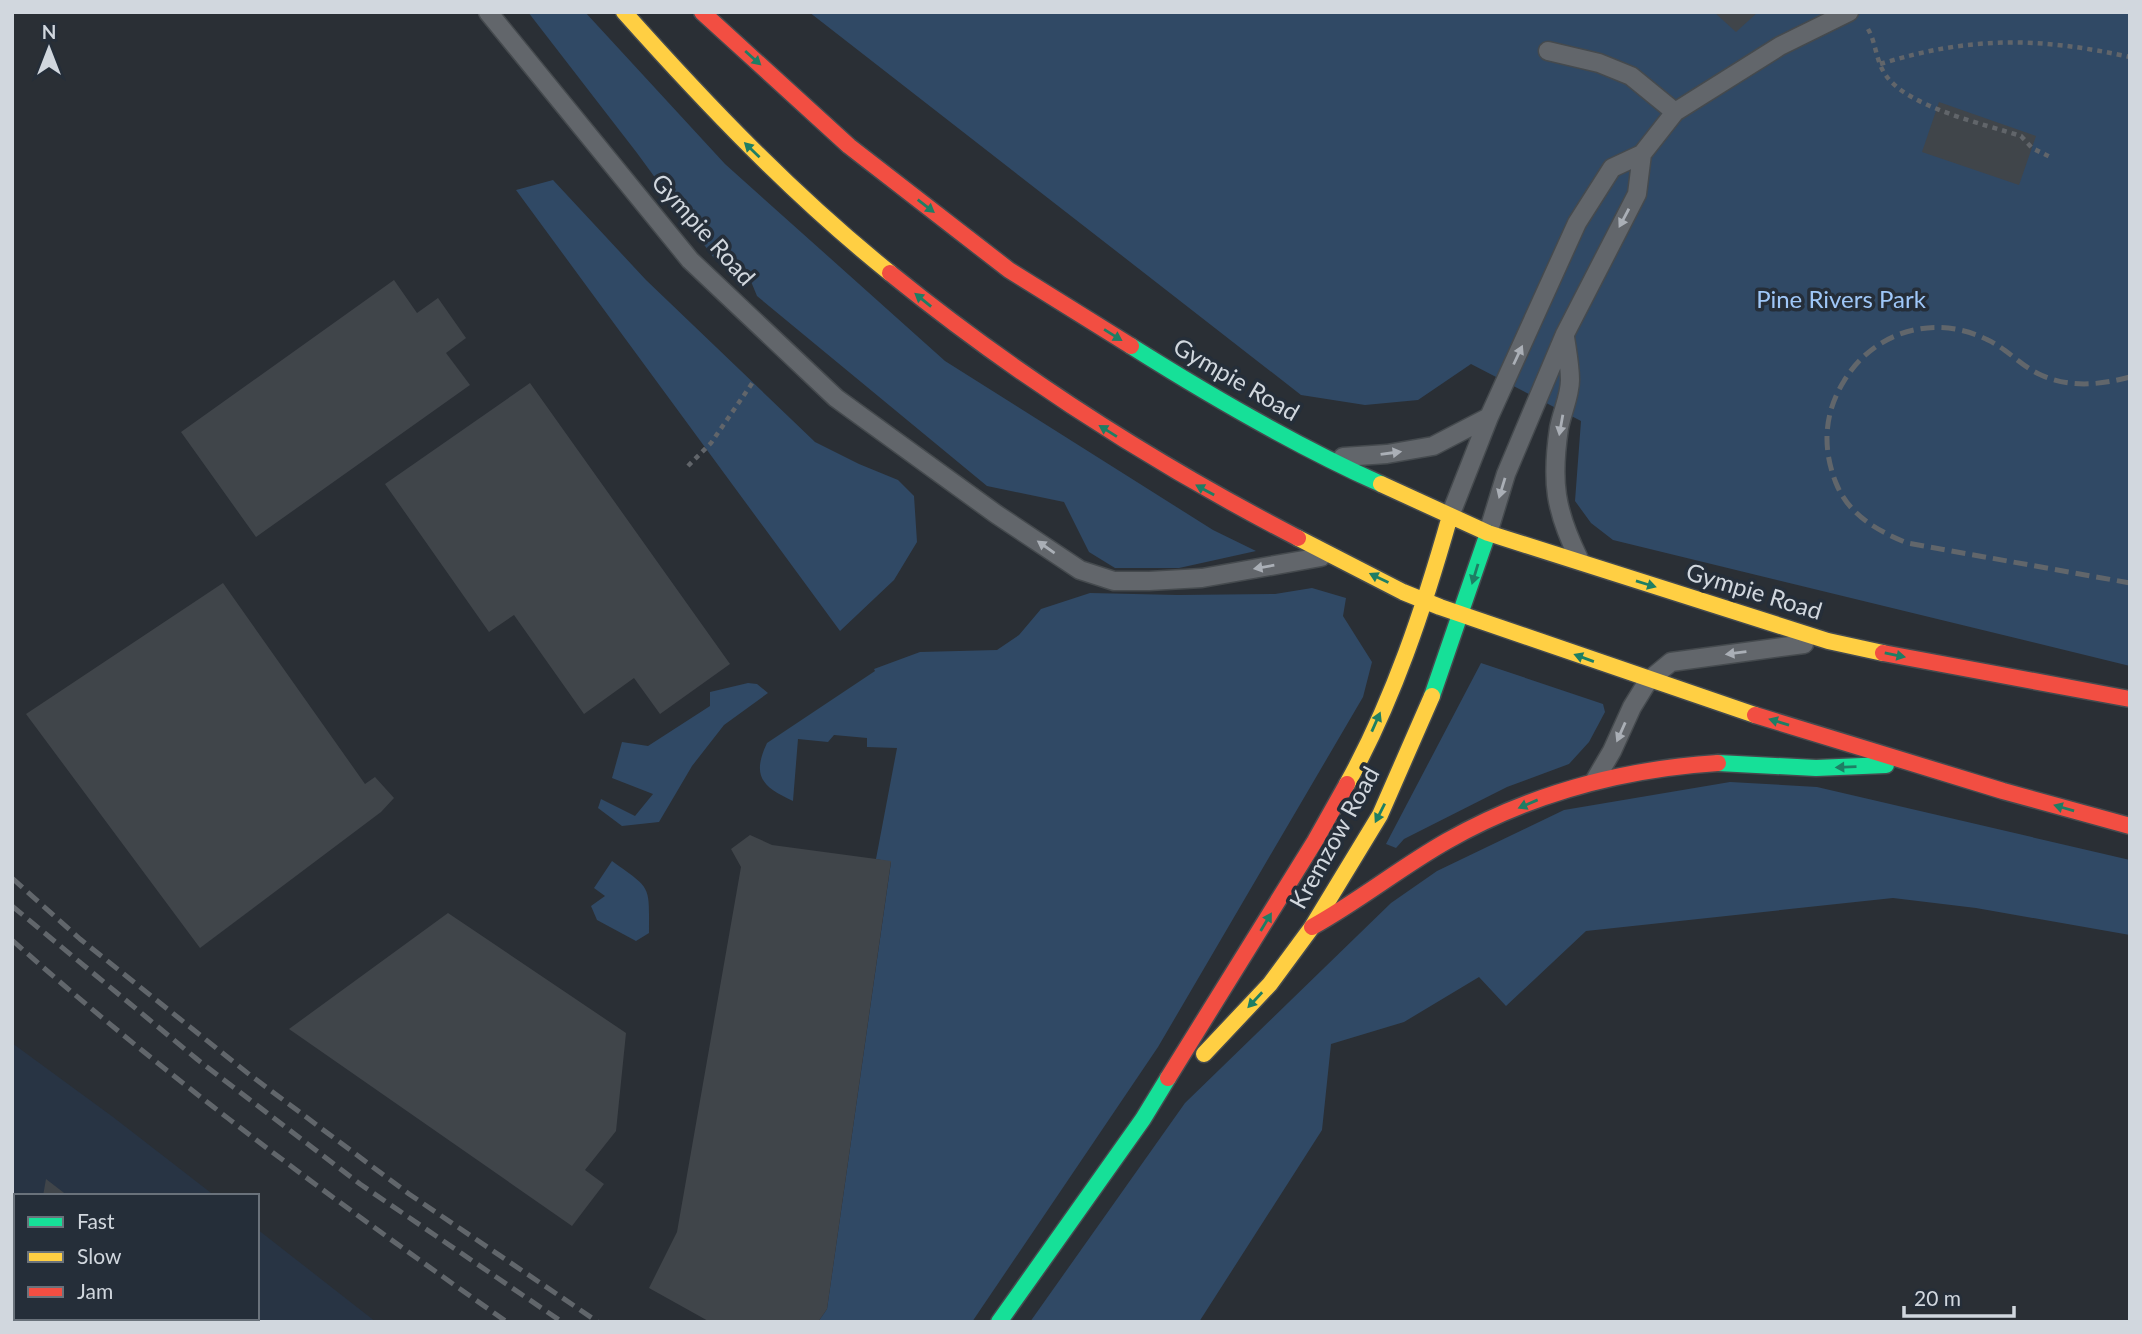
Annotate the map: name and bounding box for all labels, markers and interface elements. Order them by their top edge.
north arrow [14,14,84,84]
text: N [42,20,56,43]
one-way arrow [744,50,761,66]
one-way arrow [744,142,761,158]
street label: Gympie Road [646,167,762,291]
one-way arrow [917,198,935,212]
one-way arrow [1618,209,1630,229]
park label: Pine Rivers Park [1756,284,1927,313]
one-way arrow [915,292,933,307]
one-way arrow [1103,329,1122,342]
street label: Gympie Road [1169,331,1305,426]
one-way arrow [1512,345,1523,365]
one-way arrow [1555,414,1566,436]
one-way arrow [1099,425,1118,438]
one-way arrow [1380,447,1402,458]
one-way arrow [1496,477,1507,498]
one-way arrow [1196,484,1215,496]
one-way arrow [1037,541,1056,554]
street label: Gympie Road [1683,556,1826,625]
one-way arrow [1253,562,1275,573]
one-way arrow [1469,563,1480,584]
one-way arrow [1369,573,1389,584]
one-way arrow [1636,579,1657,590]
one-way arrow [1725,648,1747,659]
one-way arrow [1884,650,1906,661]
one-way arrow [1573,652,1594,663]
one-way arrow [1371,712,1382,733]
one-way arrow [1768,716,1789,726]
one-way arrow [1615,722,1627,742]
street label: Kremzow Road [1283,761,1385,914]
one-way arrow [1835,761,1857,772]
one-way arrow [1518,799,1539,810]
one-way arrow [2053,802,2074,812]
one-way arrow [1375,804,1387,824]
one-way arrow [1260,912,1273,931]
one-way arrow [1247,991,1263,1008]
legend [14,1194,259,1320]
text: Fast [77,1208,115,1233]
text: Slow [77,1243,122,1268]
scale bar [1904,1274,2014,1318]
text: Jam [77,1278,113,1303]
text: 20 m [1914,1285,1961,1310]

